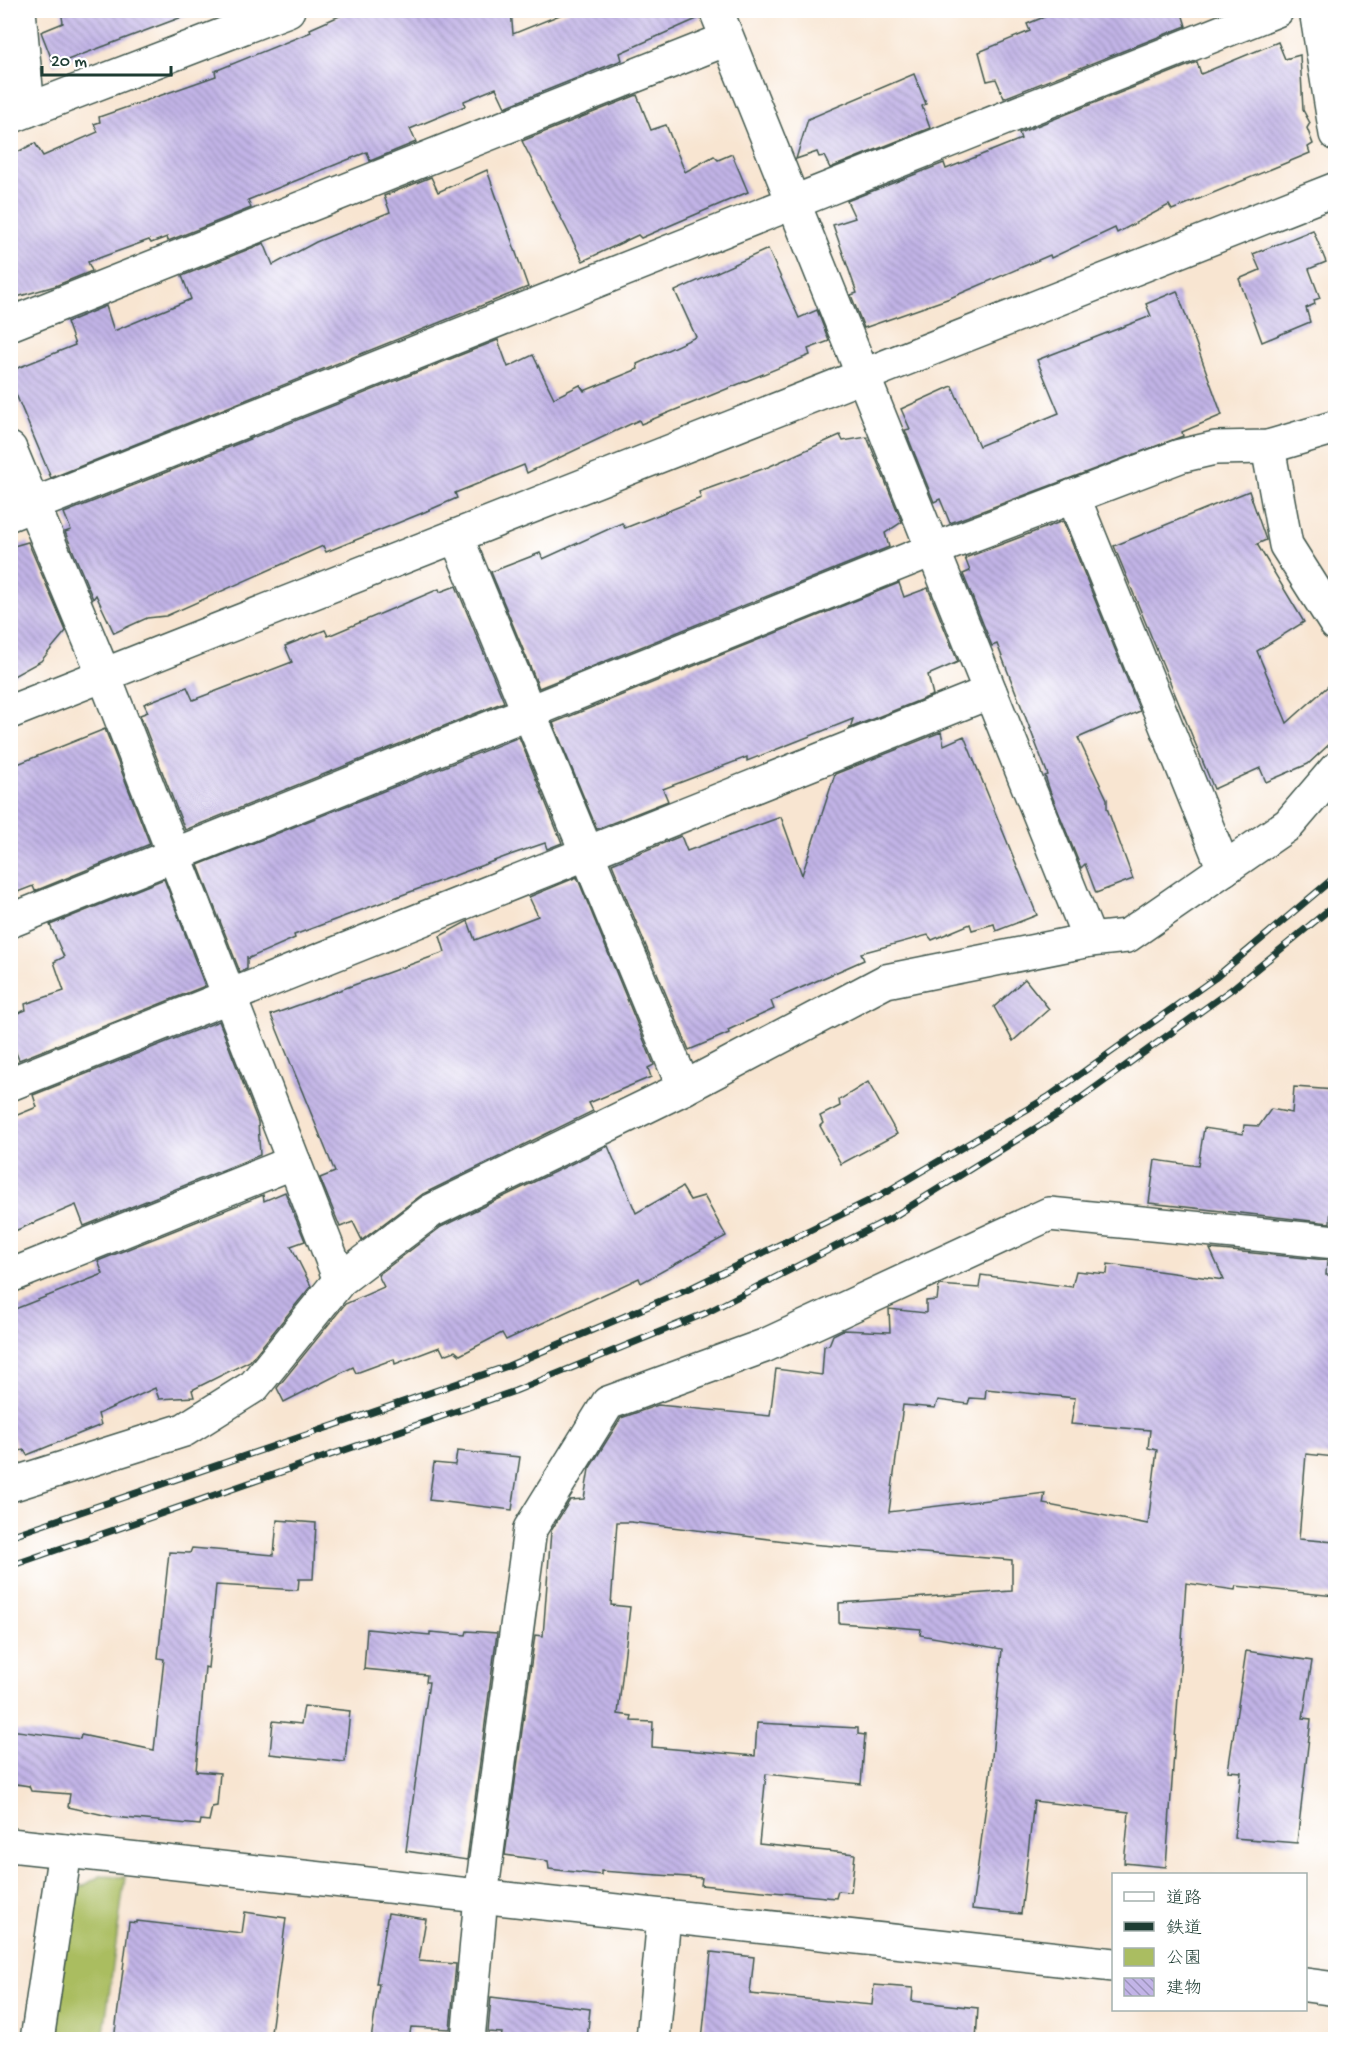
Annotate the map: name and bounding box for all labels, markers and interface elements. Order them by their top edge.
scale bar [42,39,171,77]
text: 20 m [51,52,87,73]
legend [1112,1873,1307,2011]
text: 道路 [1166,1888,1202,1910]
text: 鉄道 [1166,1918,1202,1940]
text: 公園 [1166,1949,1202,1970]
text: 建物 [1166,1978,1202,2000]

